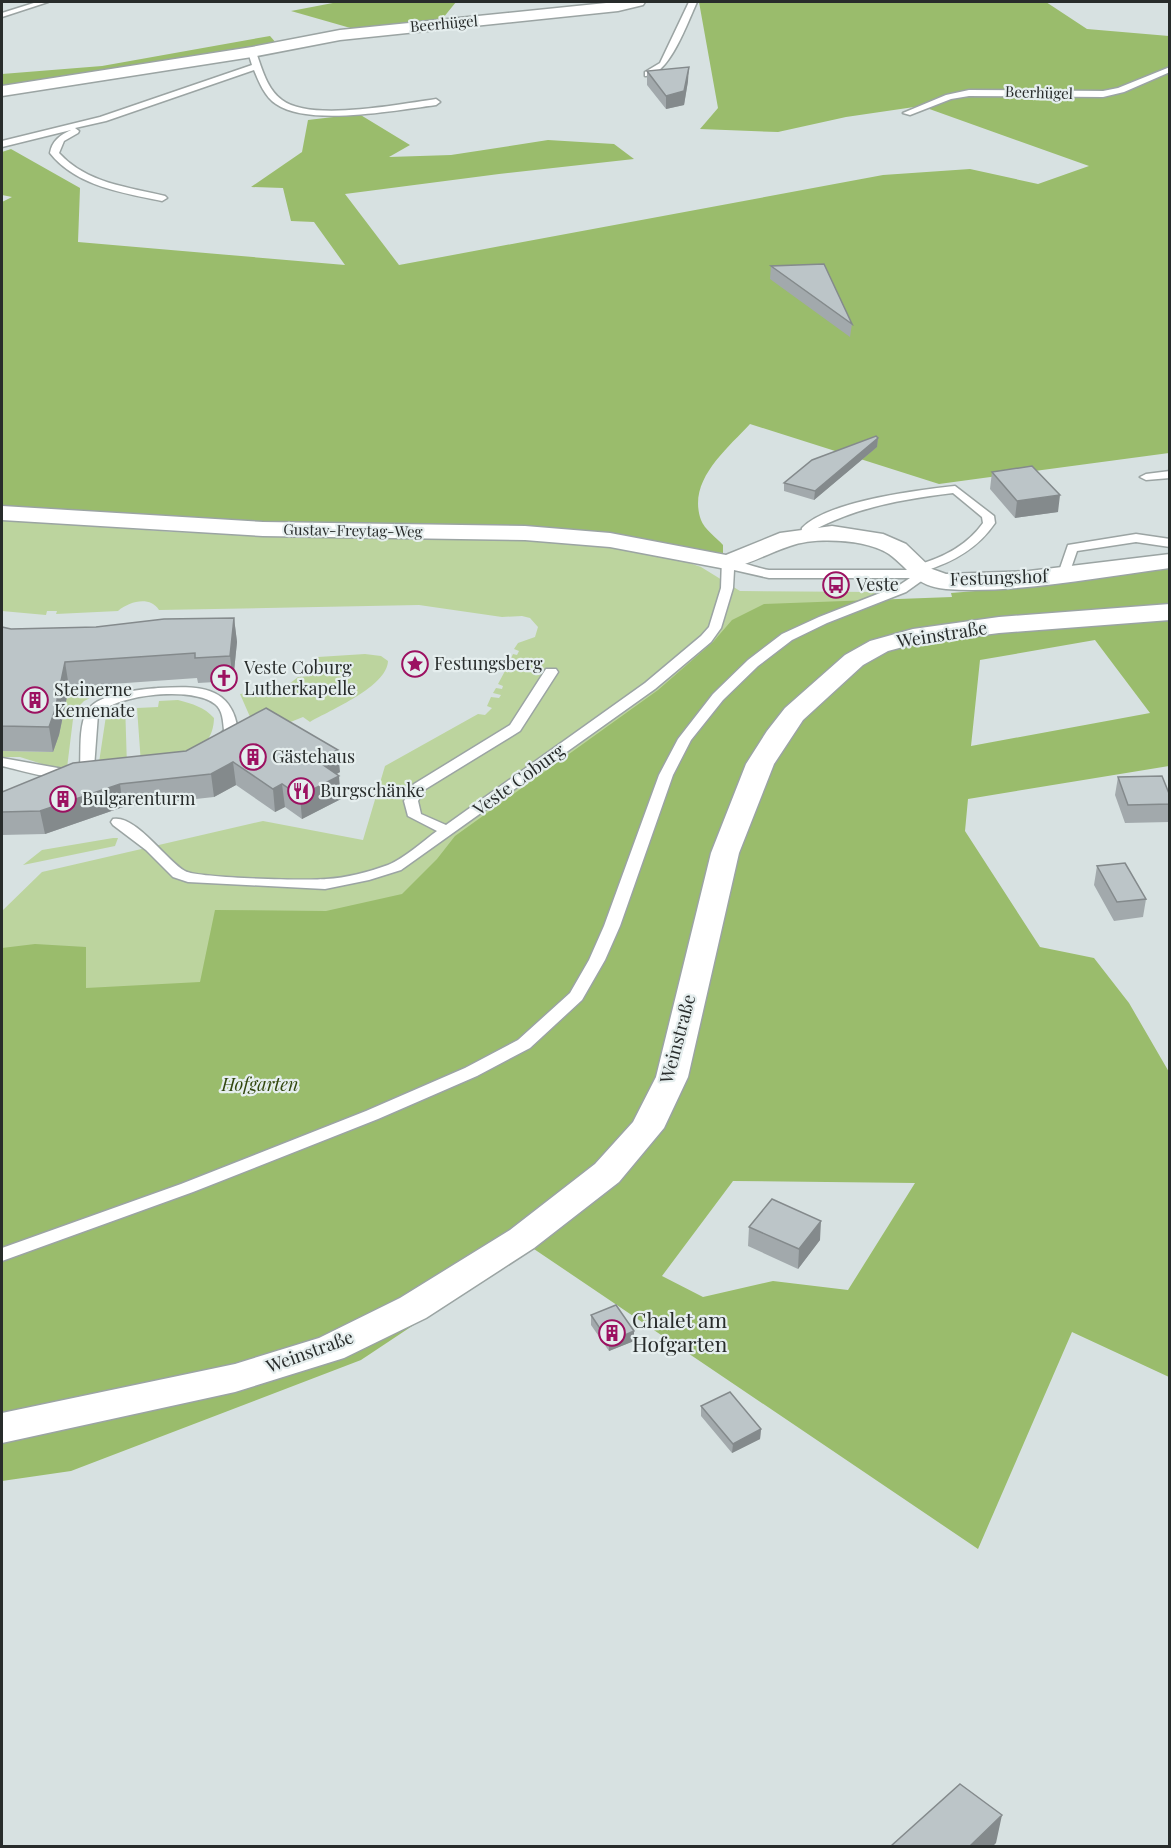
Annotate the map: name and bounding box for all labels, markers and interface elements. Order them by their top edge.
street label: Beerhügel [409,10,479,36]
street label: Beerhügel [1005,81,1073,103]
street label: Gustav-Freytag-Weg [283,519,423,541]
street label: Festungshof [949,563,1050,591]
bus stop icon: Veste [821,570,851,600]
place label: Veste [855,572,899,596]
street label: Weinstraße [894,615,989,653]
place icon: Festungsberg [400,649,430,679]
place label: Festungsberg [434,651,543,675]
place label: Veste Coburg Lutherkapelle [243,655,356,700]
church icon: Veste Coburg Lutherkapelle [209,663,239,693]
place label: Steinerne Kemenate [54,677,135,722]
building icon: Steinerne Kemenate [20,685,50,715]
street label: Veste Coburg [467,738,569,821]
building icon: Gästehaus [238,742,268,772]
place label: Gästehaus [272,744,355,768]
restaurant icon: Burgschänke [286,776,316,806]
place label: Burgschänke [320,778,425,802]
building icon: Bulgarenturm [48,784,78,814]
place label: Bulgarenturm [82,786,195,810]
street label: Weinstraße [653,992,700,1087]
park label: Hofgarten [220,1072,299,1096]
place label: Chalet am Hofgarten [632,1305,728,1357]
building icon: Chalet am Hofgarten [597,1318,627,1348]
street label: Weinstraße [262,1324,357,1378]

